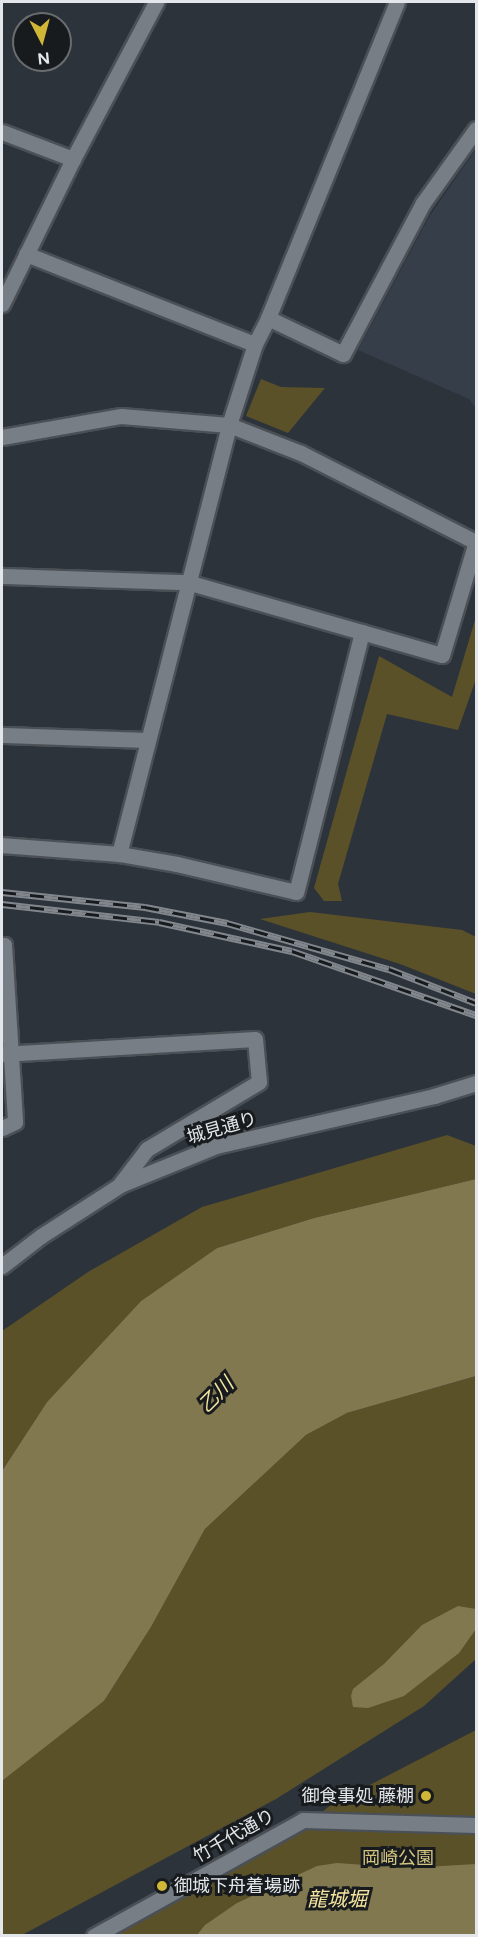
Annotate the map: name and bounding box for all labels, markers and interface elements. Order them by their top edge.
north arrow [12,12,72,72]
text: N [37,48,51,69]
street label: 城見通り [184,1108,260,1148]
water label: 乙川 [193,1372,239,1418]
place label: 御食事処 藤棚 [302,1785,414,1807]
marker: 御食事処 藤棚 [419,1789,433,1803]
street label: 竹千代通り [189,1805,279,1867]
park label: 岡崎公園 [362,1847,434,1869]
place label: 御城下舟着場跡 [174,1875,300,1897]
marker: 御城下舟着場跡 [155,1879,169,1893]
water label: 龍城堀 [307,1887,367,1911]

